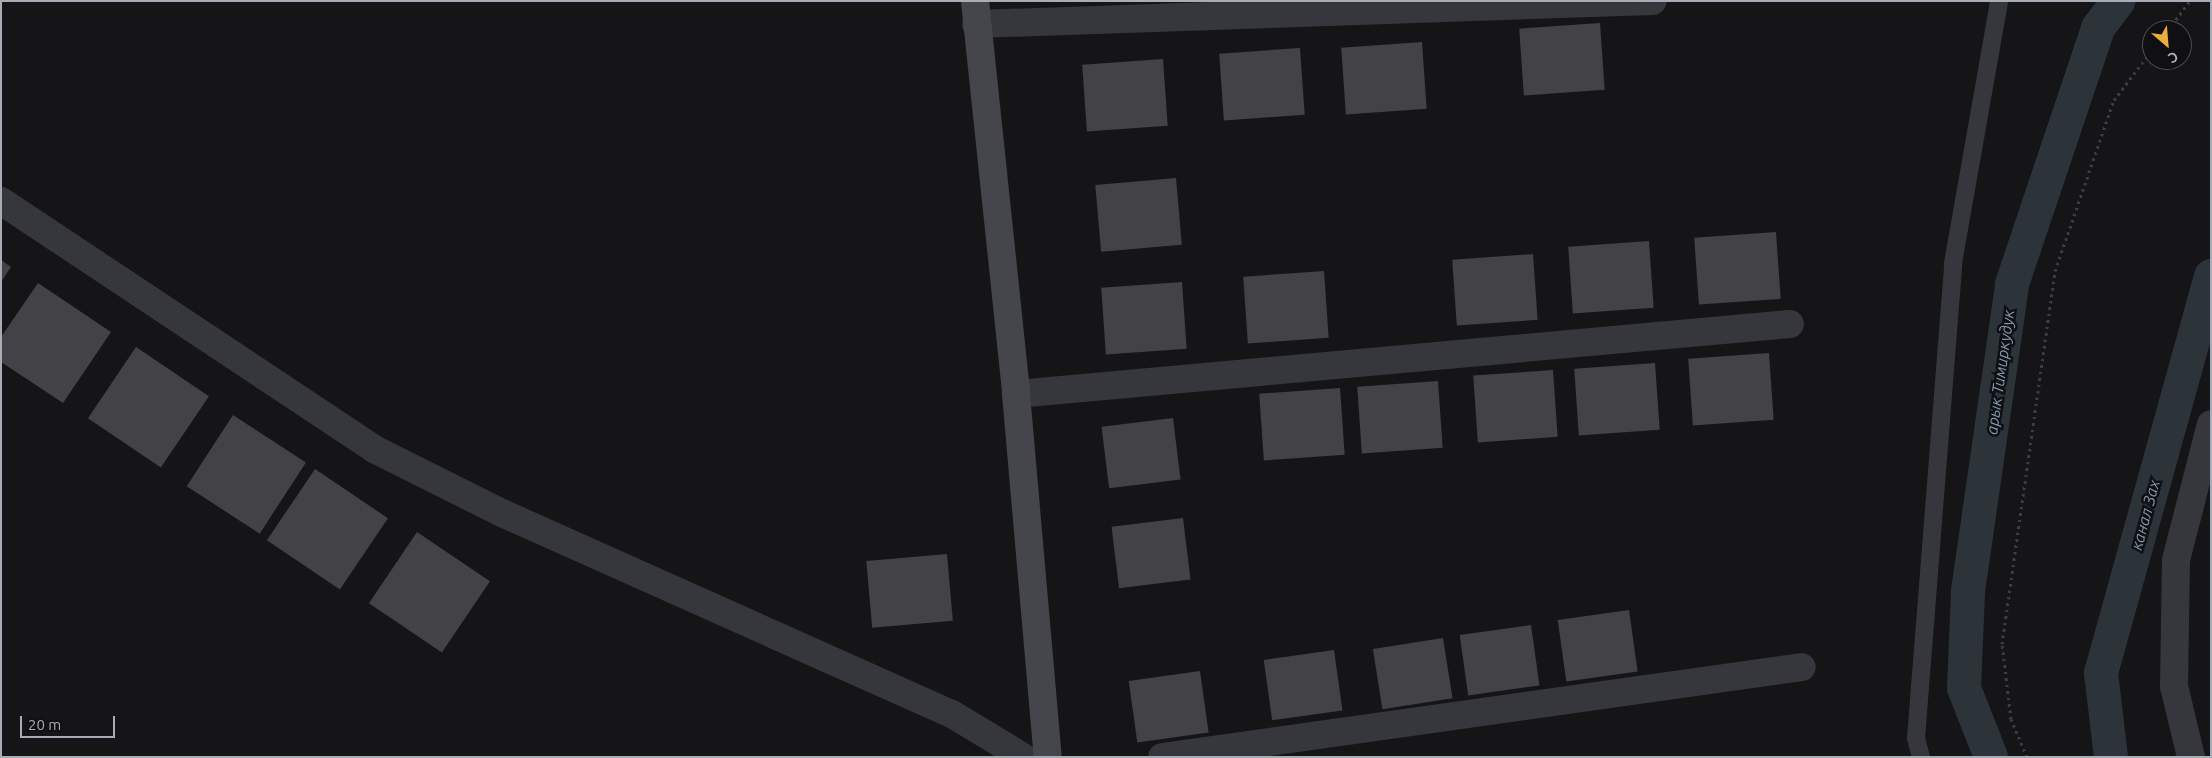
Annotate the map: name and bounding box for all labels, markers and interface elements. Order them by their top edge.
north arrow [2142,20,2192,70]
text: С [2166,48,2181,67]
water label: арык Тимиркудук [1982,308,2018,436]
water label: канал Зах [2126,478,2164,552]
scale bar [22,706,118,738]
text: 20 m [28,716,61,733]

